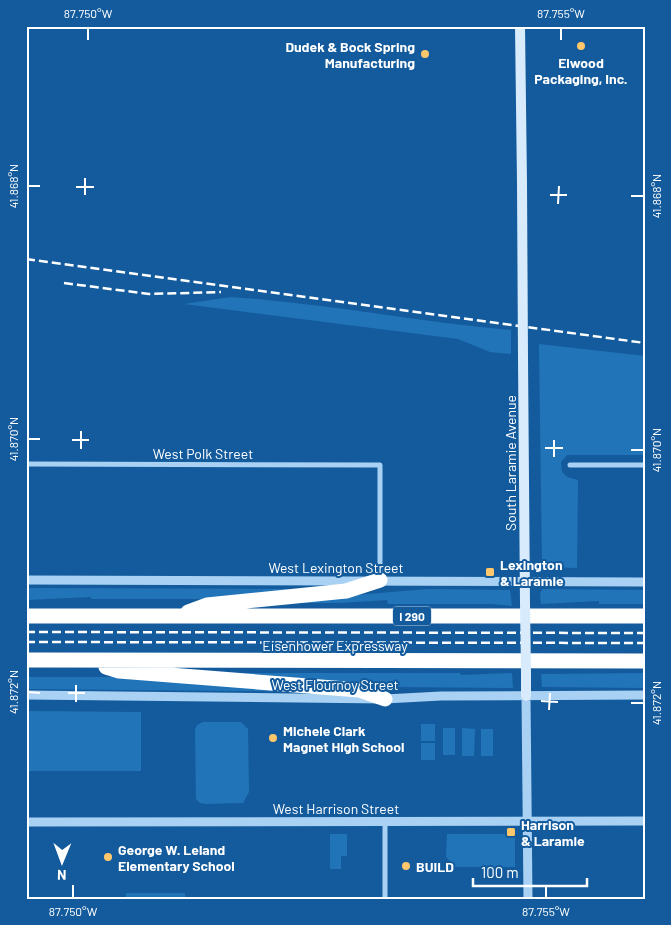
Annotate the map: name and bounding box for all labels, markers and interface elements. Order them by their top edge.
text: 87.750°W [64,6,113,20]
text: 87.755°W [537,6,585,20]
place label: Dudek & Bock Spring Manufacturing [285,38,415,71]
marker: Elwood Packaging, Inc. [575,40,587,52]
marker: Dudek & Bock Spring Manufacturing [419,48,431,60]
place label: Elwood Packaging, Inc. [534,54,628,87]
text: 41.868°N [6,164,20,208]
text: 41.868°N [649,174,663,218]
street label: South Laramie Avenue [502,395,519,531]
text: 41.870°N [6,417,20,461]
text: 41.870°N [649,428,663,472]
street label: West Polk Street [153,445,253,462]
place label: Lexington & Laramie [500,556,564,589]
street label: West Lexington Street [268,559,404,576]
marker: Lexington & Laramie [484,566,496,578]
road number: I 290 [393,606,431,626]
street label: Eisenhower Expressway [262,637,408,654]
text: 41.872°N [6,670,20,714]
street label: West Flournoy Street [271,676,399,693]
text: 41.872°N [649,681,663,725]
place label: Michele Clark Magnet High School [283,722,404,755]
marker: Michele Clark Magnet High School [267,732,279,744]
street label: West Harrison Street [273,800,399,817]
place label: Harrison & Laramie [521,816,585,849]
marker: Harrison & Laramie [505,826,517,838]
north arrow [38,838,88,888]
place label: George W. Leland Elementary School [118,841,235,874]
marker: George W. Leland Elementary School [102,851,114,863]
scale bar [473,855,587,887]
place label: BUILD [416,858,454,875]
marker: BUILD [400,860,412,872]
text: 100 m [481,863,519,881]
text: N [57,867,67,884]
text: 87.750°W [49,904,98,918]
text: 87.755°W [522,904,570,918]

